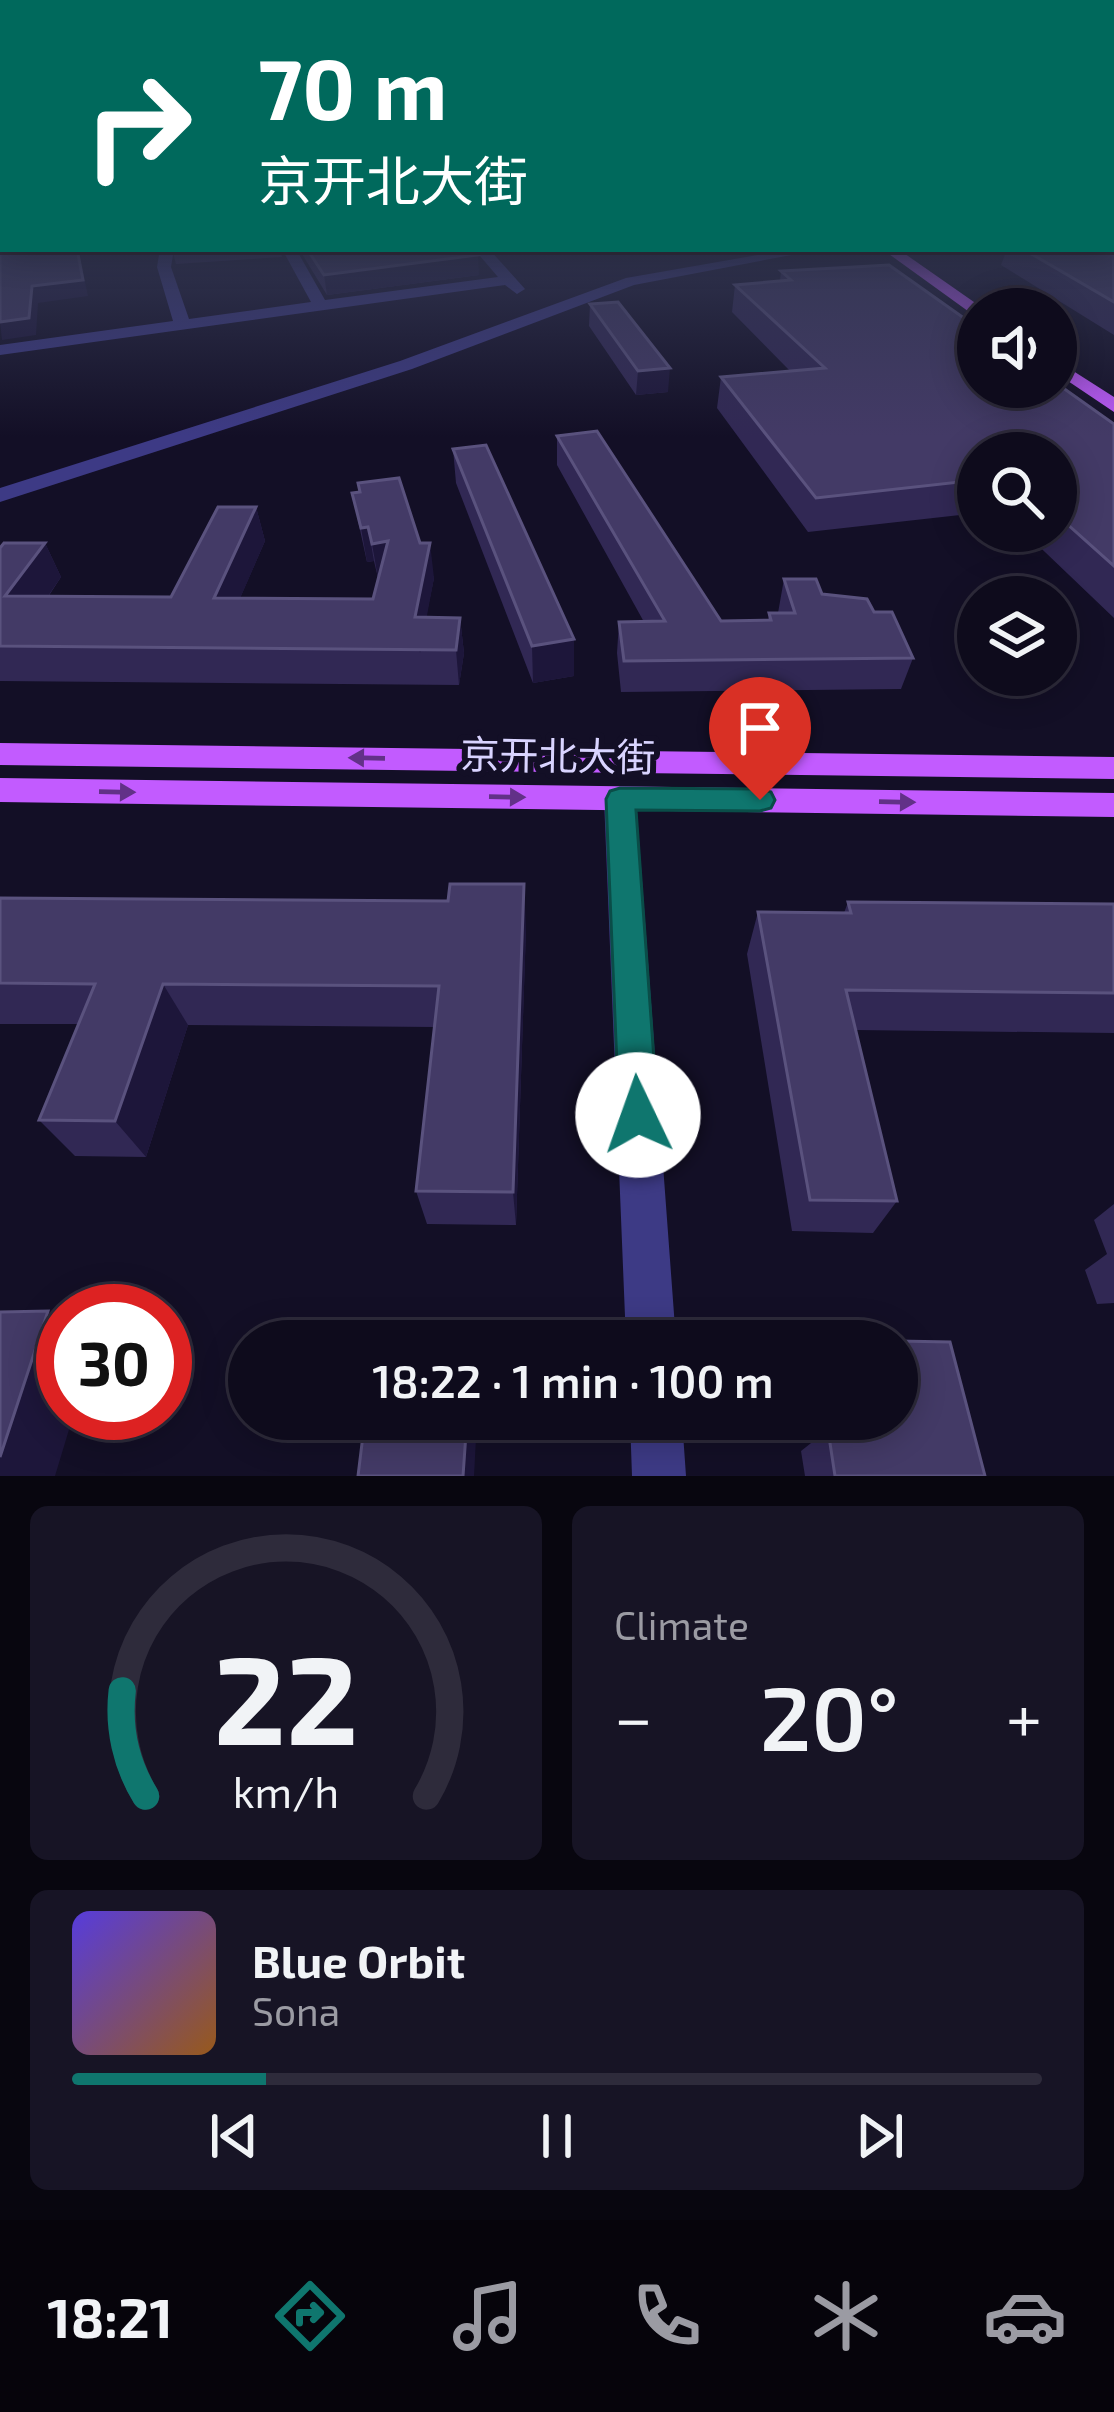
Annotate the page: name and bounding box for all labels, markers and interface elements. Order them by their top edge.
text: 70 m [258,36,448,137]
icon: right [60,48,216,204]
text: 京开北大街 [258,147,528,212]
map controls [957,288,1077,696]
button: sound [957,288,1077,408]
button: search [957,432,1077,552]
button: layers [957,576,1077,696]
pin [709,677,811,800]
icon: arrive [727,695,793,761]
street label: 京开北大街 [460,729,656,780]
one-way arrow [347,749,385,768]
one-way arrow [99,782,137,802]
one-way arrow [489,787,527,807]
one-way arrow [879,792,917,812]
position arrow [575,1052,701,1178]
speed limit sign: 30 [36,1284,192,1440]
text: 18:22 · 1 min · 100 m [372,1353,774,1407]
text: Climate [614,1601,749,1648]
text: 22 [213,1620,359,1770]
text: 20° [760,1661,899,1769]
text: − [614,1676,653,1755]
text: + [1006,1676,1042,1755]
text: km/h [233,1765,339,1817]
text: Blue Orbit [252,1933,465,1987]
text: Sona [252,1987,340,2034]
icon: previous [201,2103,267,2169]
icon: pause [524,2103,590,2169]
icon: next [847,2103,913,2169]
icon: directions [268,2274,352,2358]
icon: music [446,2274,530,2358]
icon: phone [625,2274,709,2358]
icon: climate [804,2274,888,2358]
icon: car [983,2274,1067,2358]
text: 18:21 [47,2284,173,2349]

